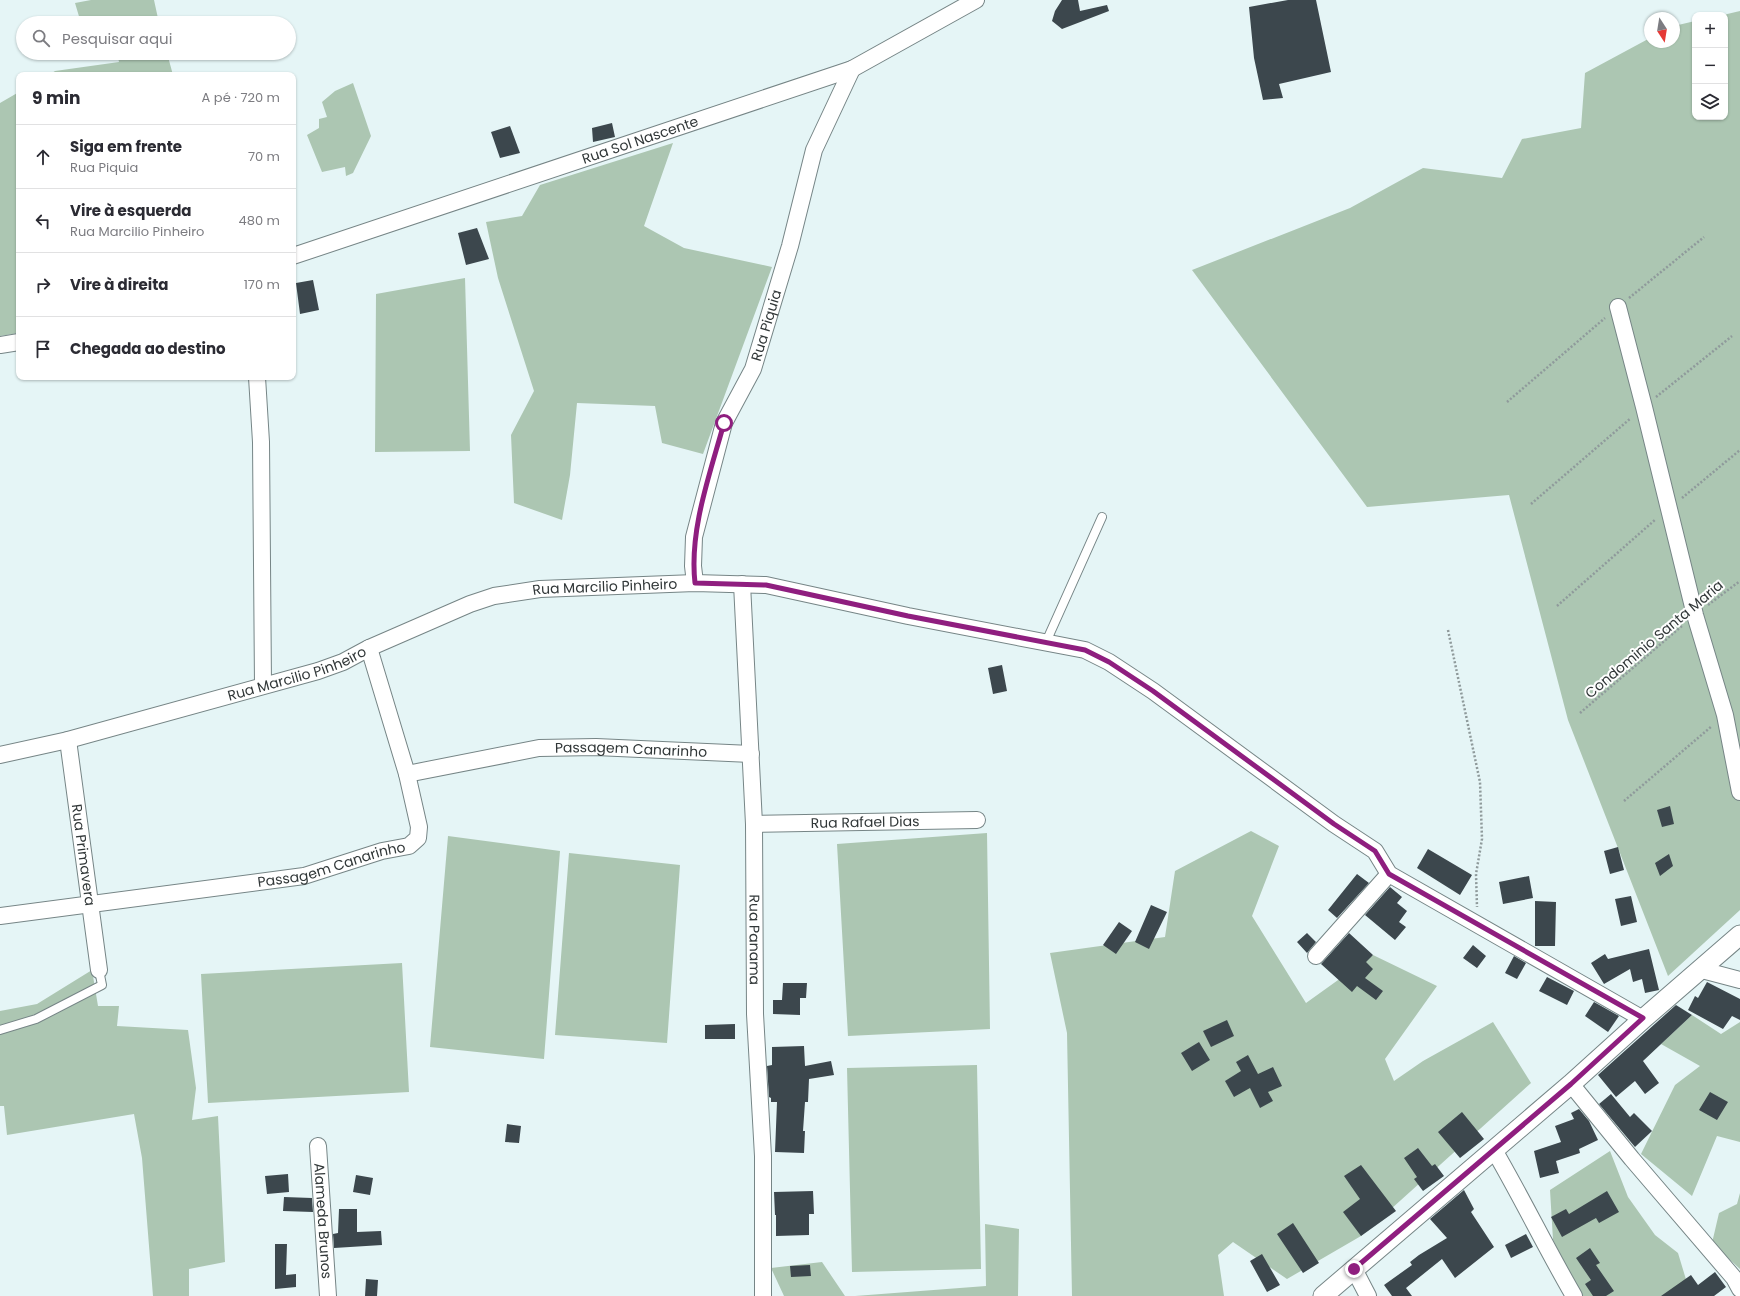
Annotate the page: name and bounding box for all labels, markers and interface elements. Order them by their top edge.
north arrow [1644,12,1680,48]
map controls [1692,12,1728,120]
button: + [1692,12,1728,48]
search box [16,16,296,60]
icon: search [30,27,52,49]
text: Pesquisar aqui [62,28,172,49]
button: − [1692,48,1728,84]
button: layers [1692,84,1728,120]
text: 9 min [32,86,81,110]
text: A pé · 720 m [202,88,280,107]
street label: Rua Sol Nascente [579,111,701,169]
text: Siga em frente [70,136,182,157]
icon: ahead [32,146,54,168]
text: 70 m [248,147,280,166]
text: Rua Piquia [70,158,138,177]
text: Vire à esquerda [70,200,192,221]
icon: left [32,210,54,232]
text: 480 m [239,211,280,230]
text: Rua Marcilio Pinheiro [70,222,204,241]
icon: right [32,274,54,296]
text: Vire à direita [70,274,169,295]
text: 170 m [244,275,280,294]
street label: Rua Piquia [746,287,786,363]
icon: arrive [32,338,54,360]
text: Chegada ao destino [70,338,226,359]
route start [715,414,733,432]
street label: Rua Marcilio Pinheiro [531,574,678,600]
street label: Condominio Santa Maria [1581,575,1727,703]
street label: Rua Marcilio Pinheiro [225,641,370,705]
street label: Passagem Canarinho [555,737,708,762]
street label: Rua Primavera [67,803,100,907]
street label: Rua Rafael Dias [810,811,920,833]
street label: Passagem Canarinho [256,837,407,892]
street label: Rua Panama [744,894,765,985]
street label: Alameda Brunos [309,1162,337,1279]
route end [1345,1260,1363,1278]

